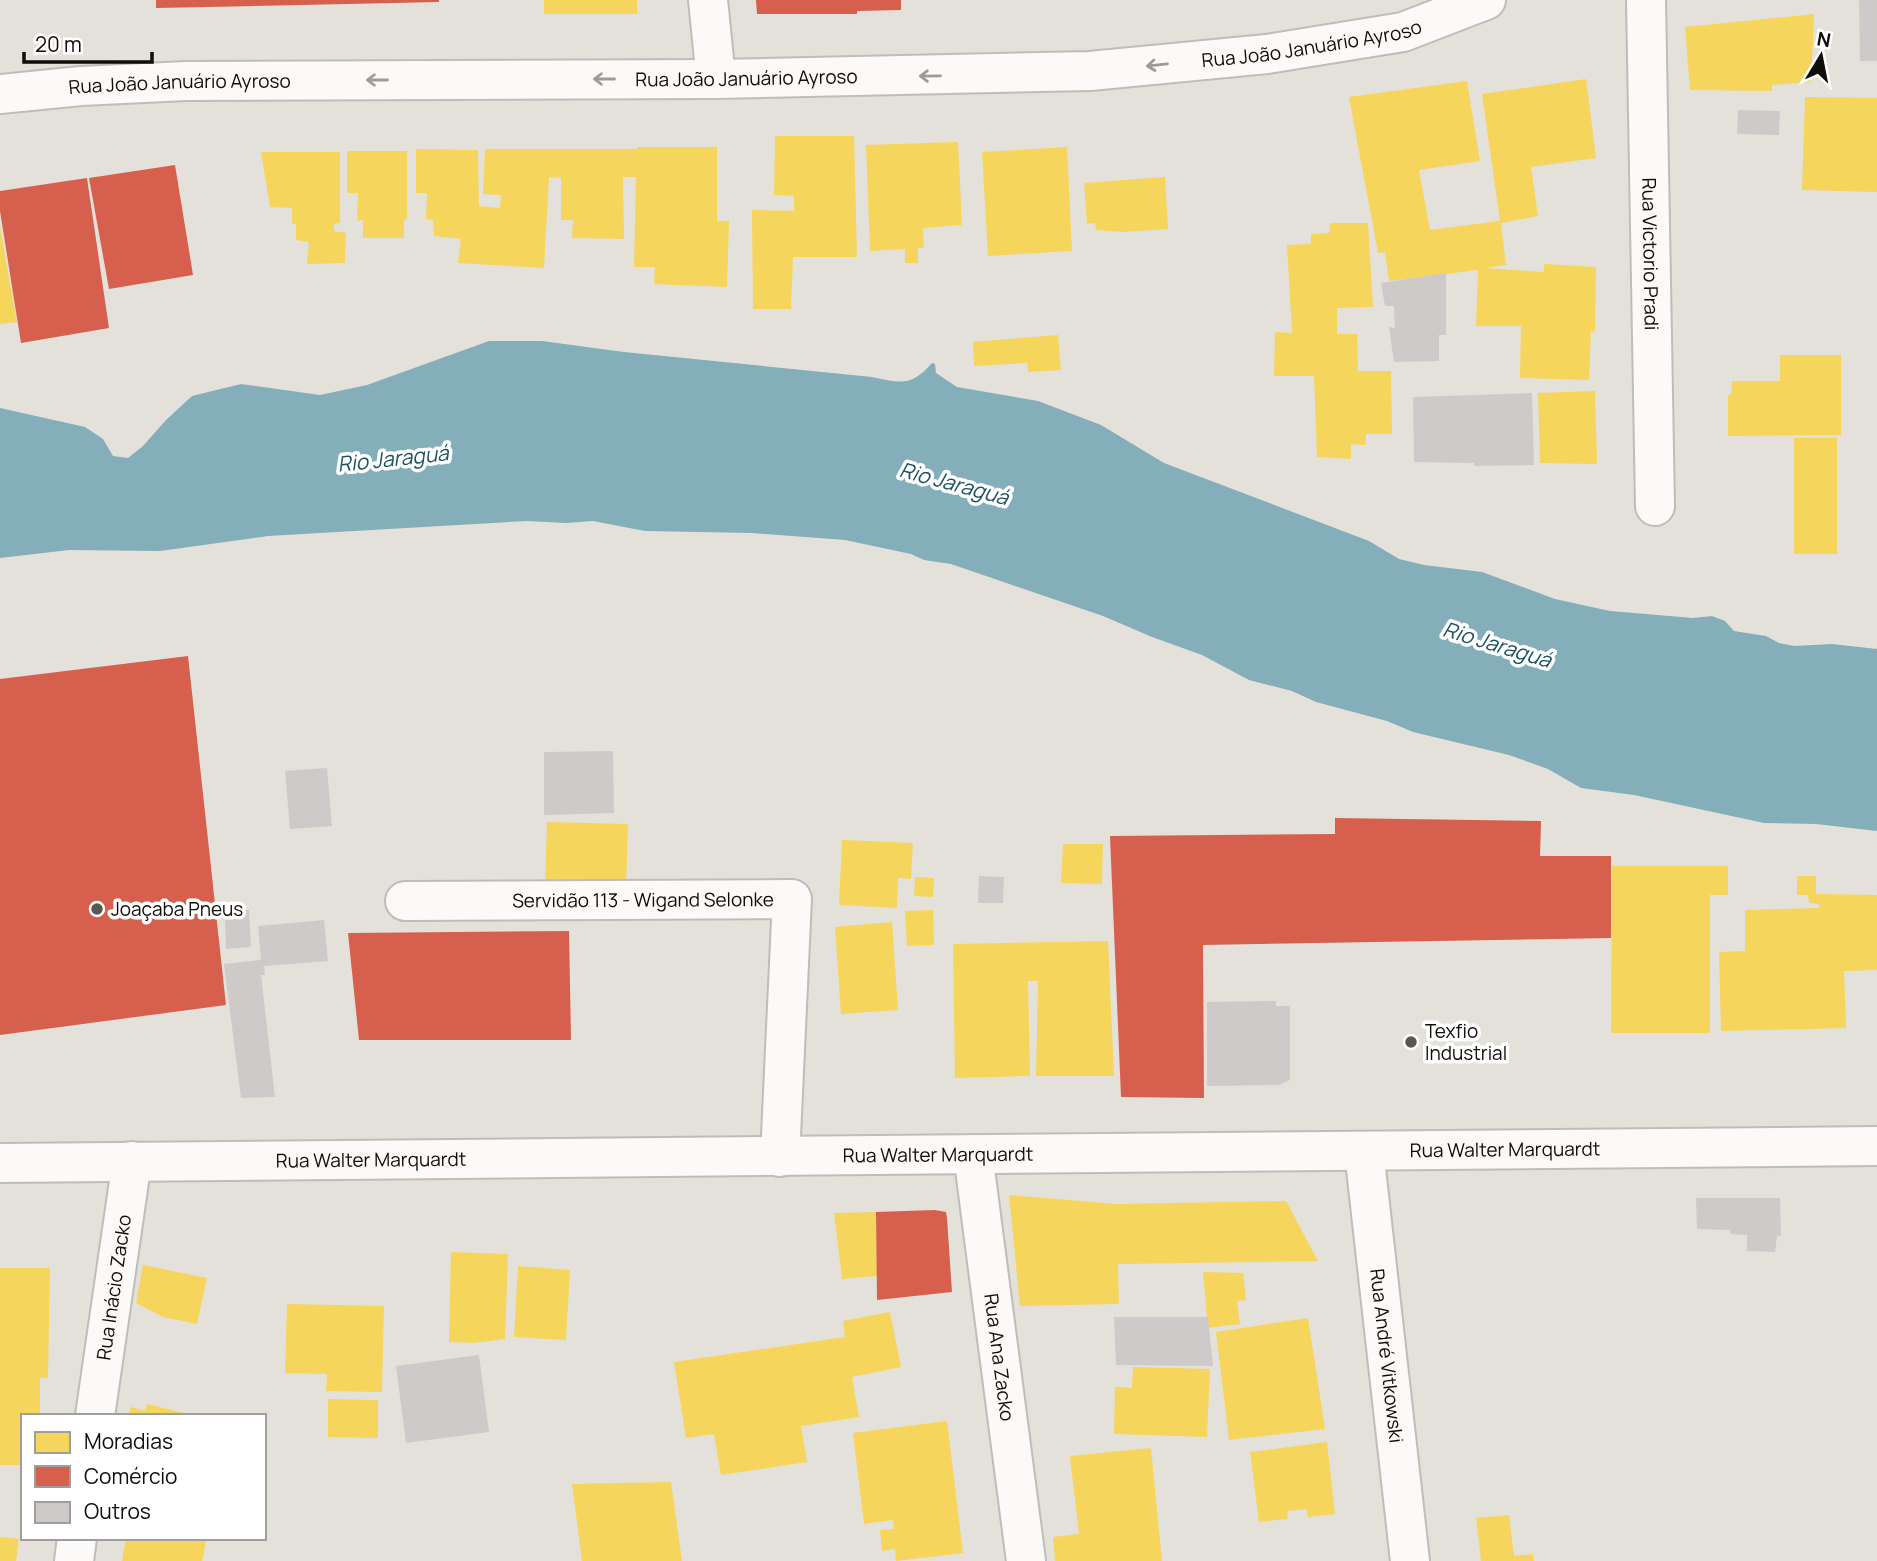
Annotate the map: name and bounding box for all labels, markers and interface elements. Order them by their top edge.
street label: Rua João Januário Ayroso [1200,13,1425,73]
scale bar [24,21,152,65]
north arrow [1786,21,1856,91]
text: N [1815,25,1833,53]
text: 20 m [35,30,82,58]
one-way arrow [1146,58,1169,71]
street label: Rua João Januário Ayroso [635,63,858,92]
street label: Rua João Januário Ayroso [67,68,291,100]
one-way arrow [918,69,941,82]
one-way arrow [593,72,616,86]
one-way arrow [365,73,388,87]
street label: Rua Victorio Pradi [1636,177,1665,331]
water label: Rio Jaraguá [336,438,451,478]
water label: Rio Jaraguá [897,455,1013,511]
water label: Rio Jaraguá [1440,614,1556,674]
street label: Servidão 113 - Wigand Selonke [512,886,774,913]
place label: Joaçaba Pneus [111,896,243,922]
marker: Joaçaba Pneus [89,901,105,917]
place label: Texfio Industrial [1425,1018,1507,1066]
marker: Texfio Industrial [1403,1034,1419,1050]
street label: Rua Walter Marquardt [1409,1136,1600,1163]
street label: Rua Walter Marquardt [843,1141,1033,1168]
street label: Rua Walter Marquardt [276,1146,466,1174]
street label: Rua Inácio Zacko [90,1213,137,1362]
street label: Rua André Vitkowski [1364,1267,1410,1444]
street label: Rua Ana Zacko [978,1292,1021,1423]
legend [21,1414,266,1540]
text: Moradias [84,1427,173,1455]
text: Comércio [84,1462,178,1490]
text: Outros [84,1497,151,1525]

